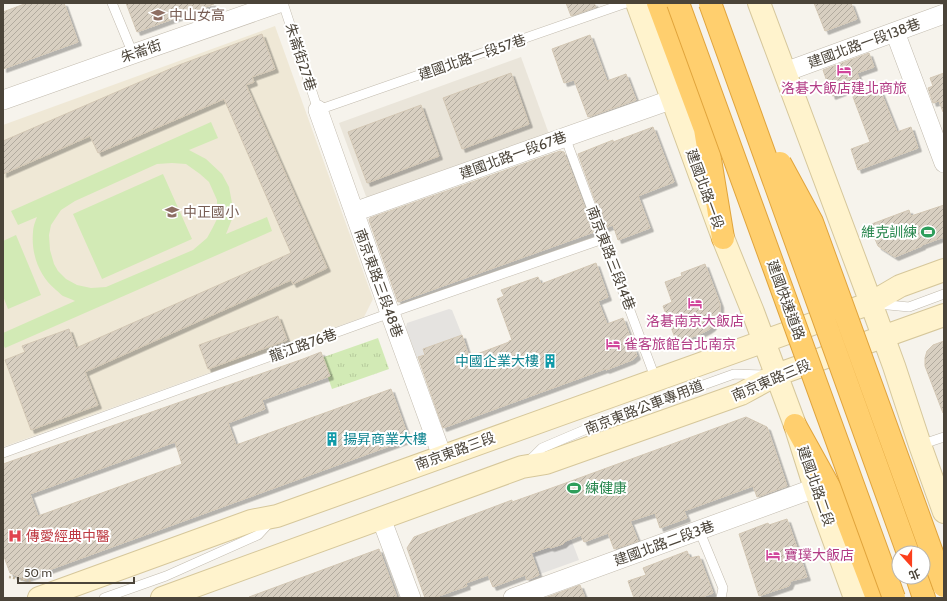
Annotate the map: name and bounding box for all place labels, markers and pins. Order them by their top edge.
place label: 中山女高 [169,6,225,24]
school or university icon: 中山女高 [150,7,166,23]
hotel icon: 洛碁大飯店建北商旅 [836,62,852,78]
place label: 洛碁大飯店建北商旅 [781,79,907,97]
place label: 中正國小 [183,203,239,221]
school or university icon: 中正國小 [164,204,180,220]
place label: 維克訓練 [861,223,917,241]
sports icon: 維克訓練 [920,224,936,240]
hotel icon: 洛碁南京大飯店 [687,295,703,311]
place label: 洛碁南京大飯店 [646,312,744,330]
place label: 雀客旅館台北南京 [624,335,736,353]
hotel icon: 雀客旅館台北南京 [605,336,621,352]
place label: 中國企業大樓 [455,352,539,370]
building icon: 中國企業大樓 [542,353,558,369]
place label: 揚昇商業大樓 [343,430,427,448]
building icon: 揚昇商業大樓 [324,431,340,447]
place label: 練健康 [585,479,627,497]
sports icon: 練健康 [566,480,582,496]
place label: 傳愛經典中醫 [26,527,110,545]
hospital icon: 傳愛經典中醫 [7,528,23,544]
place label: 寶璞大飯店 [784,546,854,564]
hotel icon: 寶璞大飯店 [765,547,781,563]

